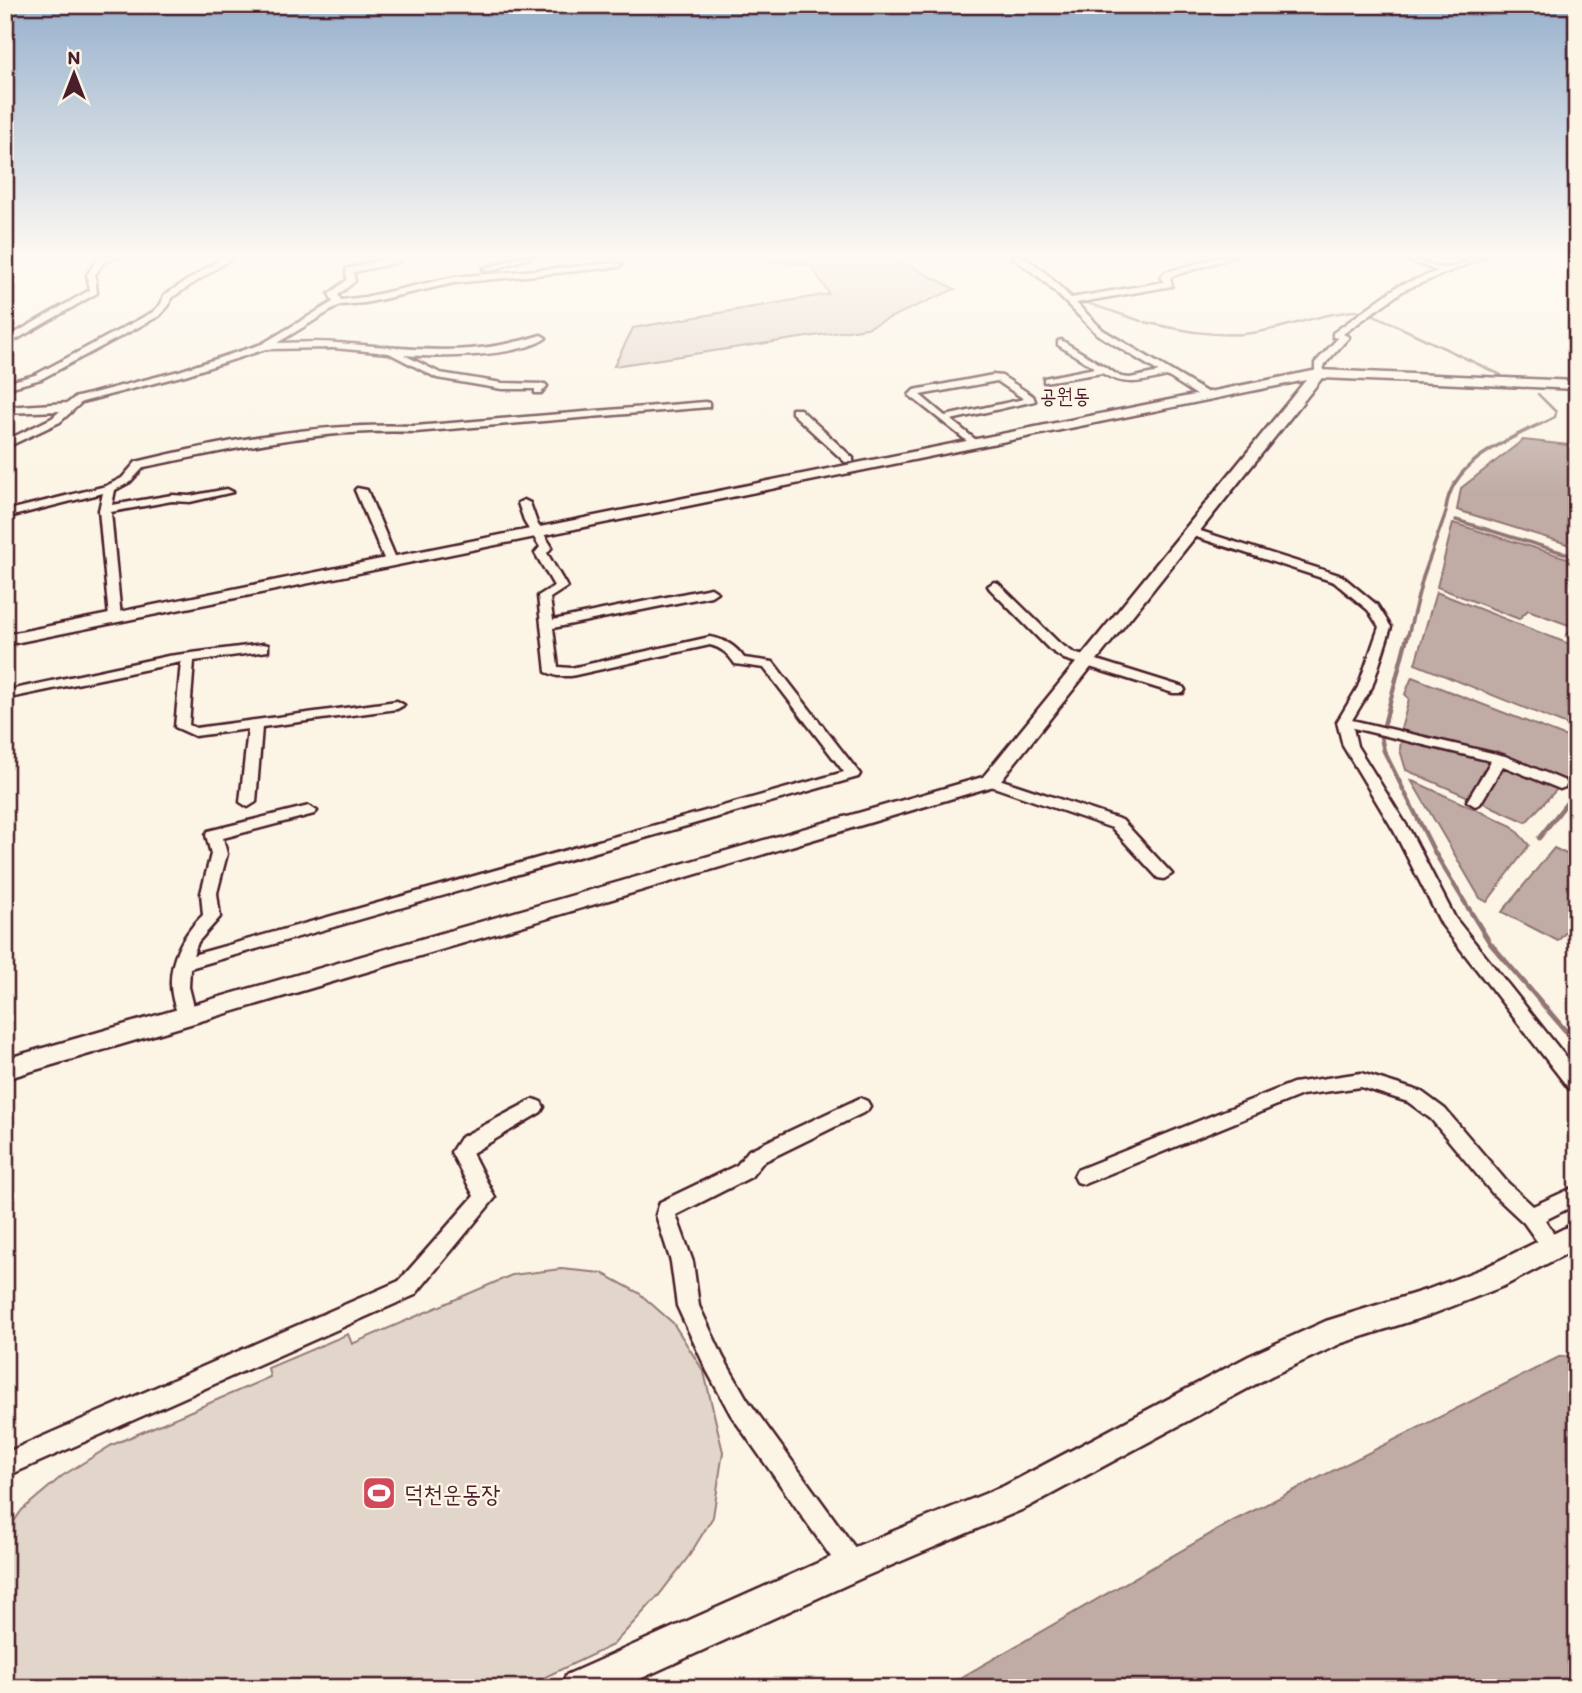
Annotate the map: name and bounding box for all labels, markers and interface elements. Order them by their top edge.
north arrow [38,38,108,108]
text: N [68,46,80,69]
district label: 공원동 [1040,383,1090,408]
sports icon: 덕천운동장 [360,1474,398,1512]
place label: 덕천운동장 [404,1479,501,1508]

